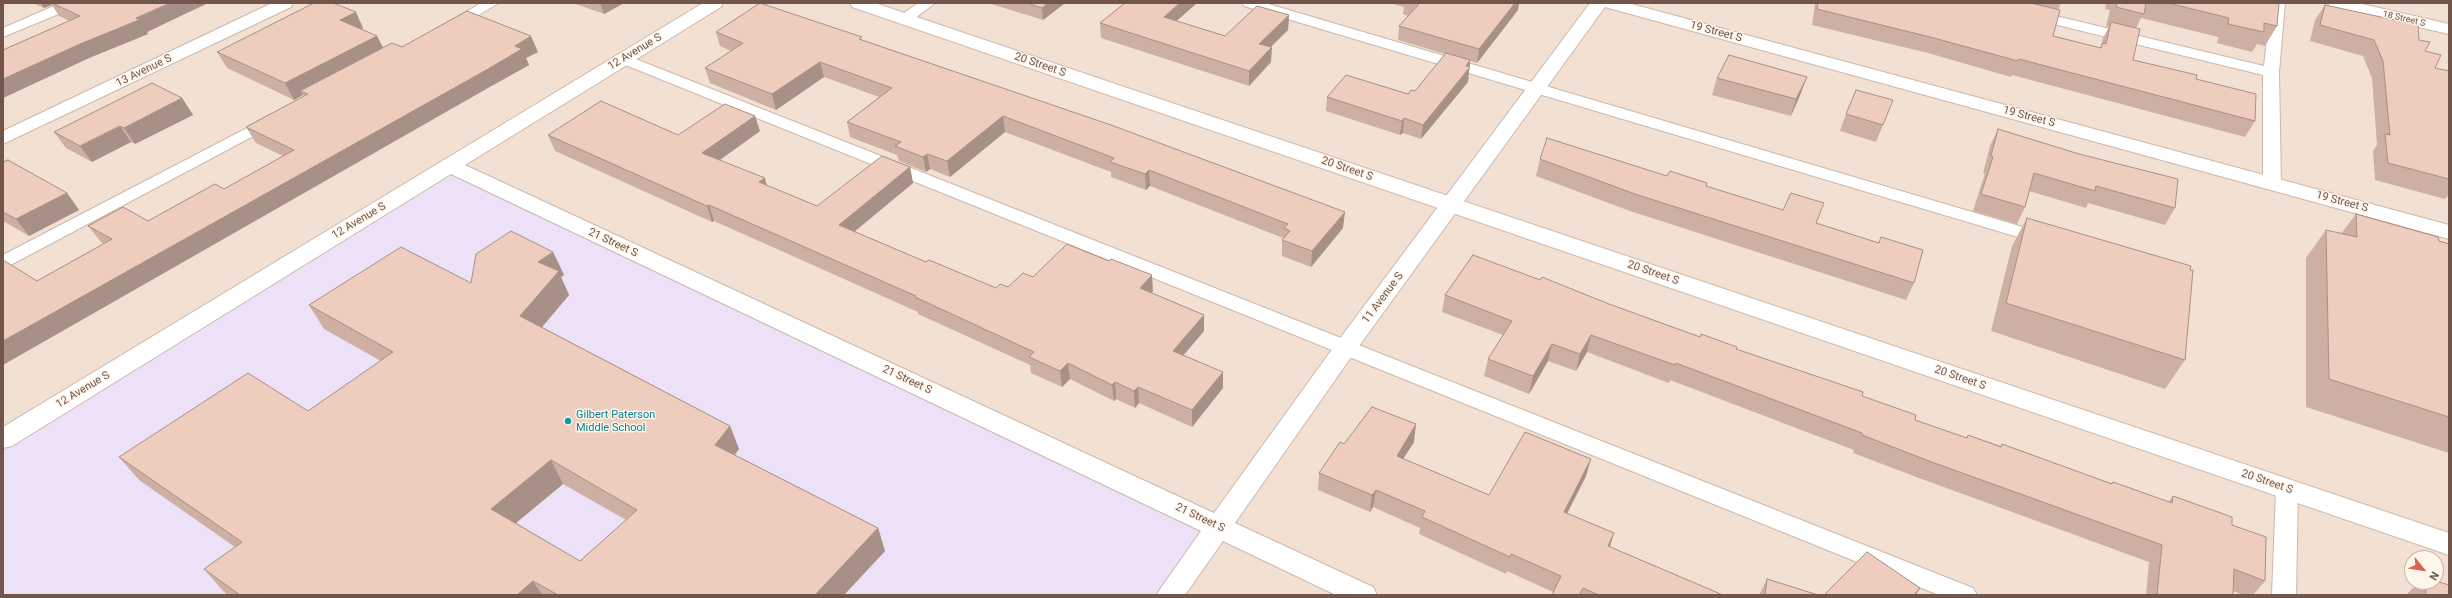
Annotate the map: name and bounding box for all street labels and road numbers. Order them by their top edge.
street label: 18 Street S [2382,9,2426,29]
street label: 19 Street S [1689,19,1743,45]
street label: 12 Avenue S [606,31,664,73]
street label: 20 Street S [1013,50,1067,80]
street label: 13 Avenue S [114,52,174,90]
street label: 19 Street S [2002,104,2056,130]
street label: 20 Street S [1320,154,1374,184]
street label: 19 Street S [2315,189,2369,215]
street label: 12 Avenue S [330,200,388,242]
street label: 21 Street S [586,226,640,260]
street label: 20 Street S [1626,258,1680,288]
street label: 11 Avenue S [1360,270,1406,326]
street label: 21 Street S [880,363,934,397]
street label: 20 Street S [1933,363,1987,393]
street label: 12 Avenue S [54,369,112,411]
street label: 20 Street S [2240,467,2294,497]
street label: 21 Street S [1173,501,1227,535]

